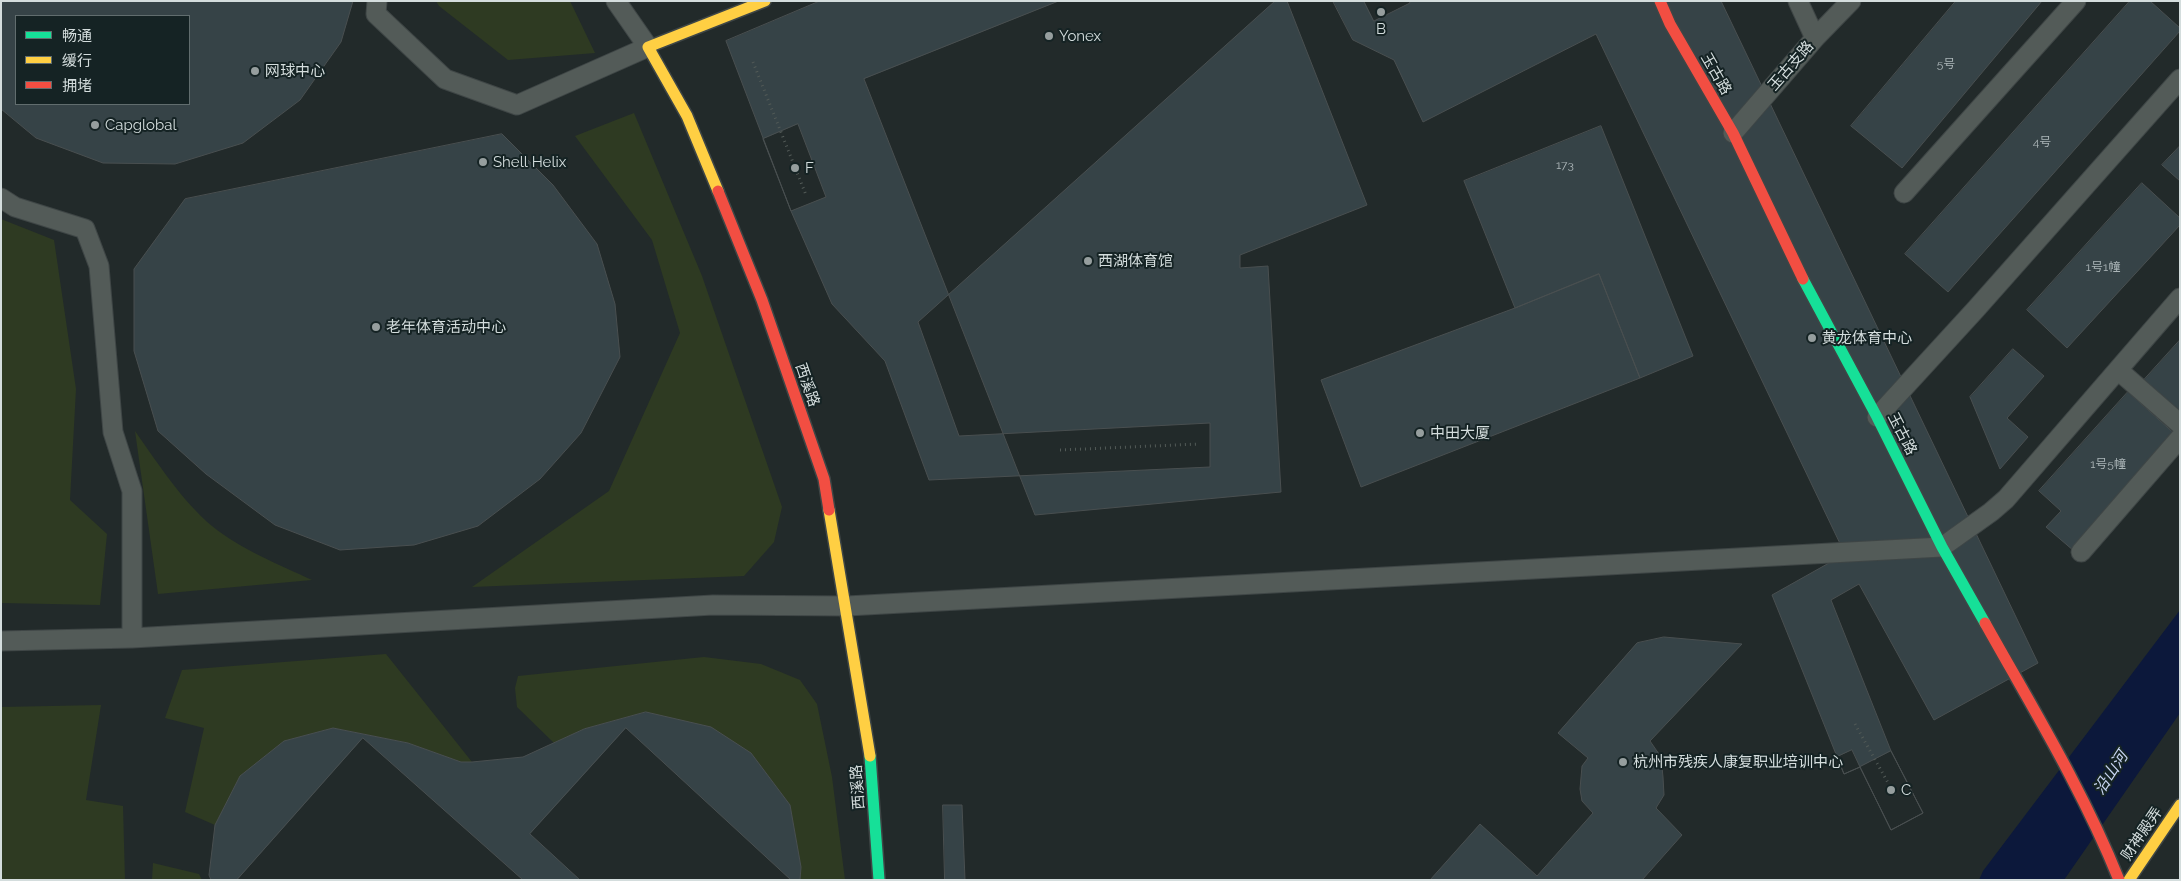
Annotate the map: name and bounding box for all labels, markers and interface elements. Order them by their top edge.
marker: B [1375,6,1387,18]
legend [15,15,190,105]
place label: B [1376,20,1386,38]
text: 畅通 [62,27,92,45]
place label: Yonex [1059,27,1101,45]
marker: Yonex [1043,30,1055,42]
street label: 玉古支路 [1765,37,1817,95]
street label: 玉古路 [1697,50,1735,98]
text: 缓行 [62,52,92,70]
house number: 5号 [1937,57,1955,71]
place label: 网球中心 [265,62,325,80]
marker: 网球中心 [249,65,261,77]
text: 拥堵 [62,77,92,95]
place label: Capglobal [105,116,177,134]
marker: Capglobal [89,119,101,131]
house number: 4号 [2033,135,2051,149]
place label: Shell Helix [493,153,566,171]
marker: Shell Helix [477,156,489,168]
house number: 173 [1556,158,1574,172]
place label: F [805,159,814,177]
marker: F [789,162,801,174]
place label: 西湖体育馆 [1098,252,1173,270]
marker: 西湖体育馆 [1082,255,1094,267]
house number: 1号1幢 [2086,260,2120,274]
place label: 老年体育活动中心 [386,318,506,336]
marker: 老年体育活动中心 [370,321,382,333]
place label: 黄龙体育中心 [1822,329,1912,347]
marker: 黄龙体育中心 [1806,332,1818,344]
street label: 西溪路 [791,361,823,409]
street label: 玉古路 [1884,410,1920,458]
place label: 中田大厦 [1430,424,1490,442]
marker: 中田大厦 [1414,427,1426,439]
house number: 1号5幢 [2090,457,2126,471]
water label: 沿山河 [2090,748,2132,798]
place label: 杭州市残疾人康复职业培训中心 [1633,753,1843,771]
marker: 杭州市残疾人康复职业培训中心 [1617,756,1629,768]
street label: 西溪路 [847,764,869,810]
place label: C [1901,781,1911,799]
marker: C [1885,784,1897,796]
street label: 财神殿弄 [2118,804,2166,864]

